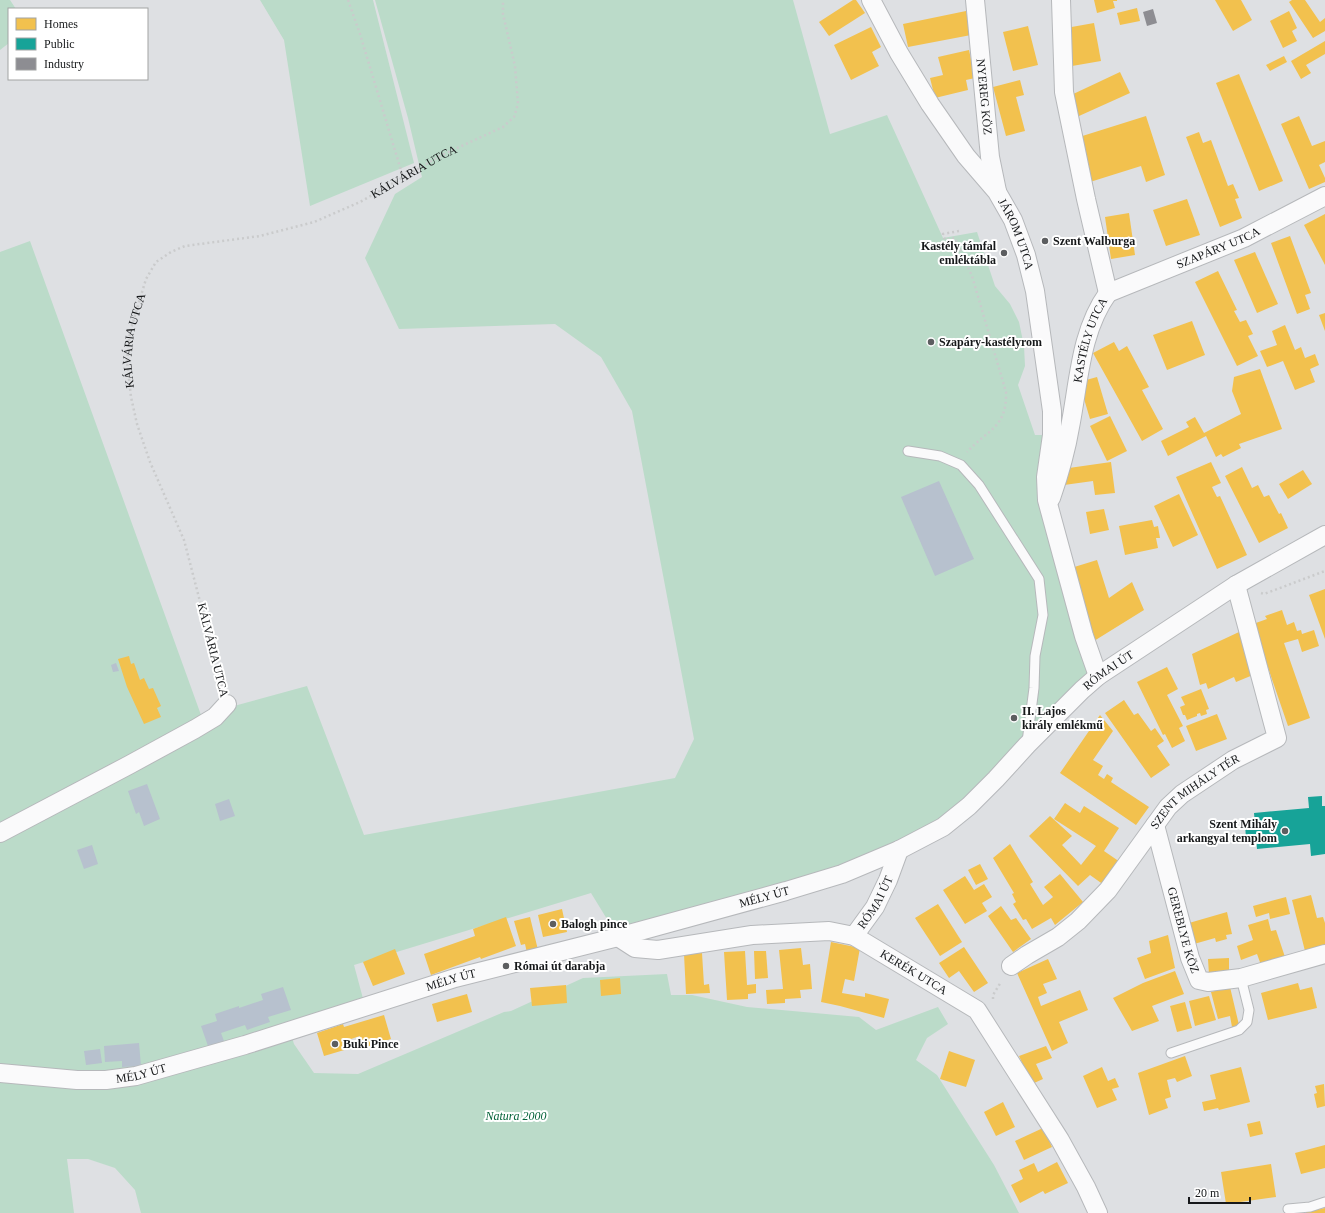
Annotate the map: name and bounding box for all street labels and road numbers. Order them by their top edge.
street label: NYEREG KÖZ [974,58,995,135]
street label: KÁLVÁRIA UTCA [368,142,459,201]
street label: JÁROM UTCA [995,196,1037,272]
street label: SZAPÁRY UTCA [1174,224,1263,272]
street label: KÁLVÁRIA UTCA [120,291,148,389]
street label: KASTÉLY UTCA [1070,295,1110,384]
street label: KÁLVÁRIA UTCA [195,601,232,699]
street label: RÓMAI ÚT [1080,647,1137,693]
street label: SZENT MIHÁLY TÉR [1147,751,1242,832]
street label: RÓMAI ÚT [854,873,896,932]
street label: MÉLY ÚT [738,883,791,911]
street label: GEREBLYE KÖZ [1165,885,1203,976]
street label: KERÉK UTCA [878,946,950,998]
street label: MÉLY ÚT [424,966,478,994]
street label: MÉLY ÚT [115,1061,168,1086]

